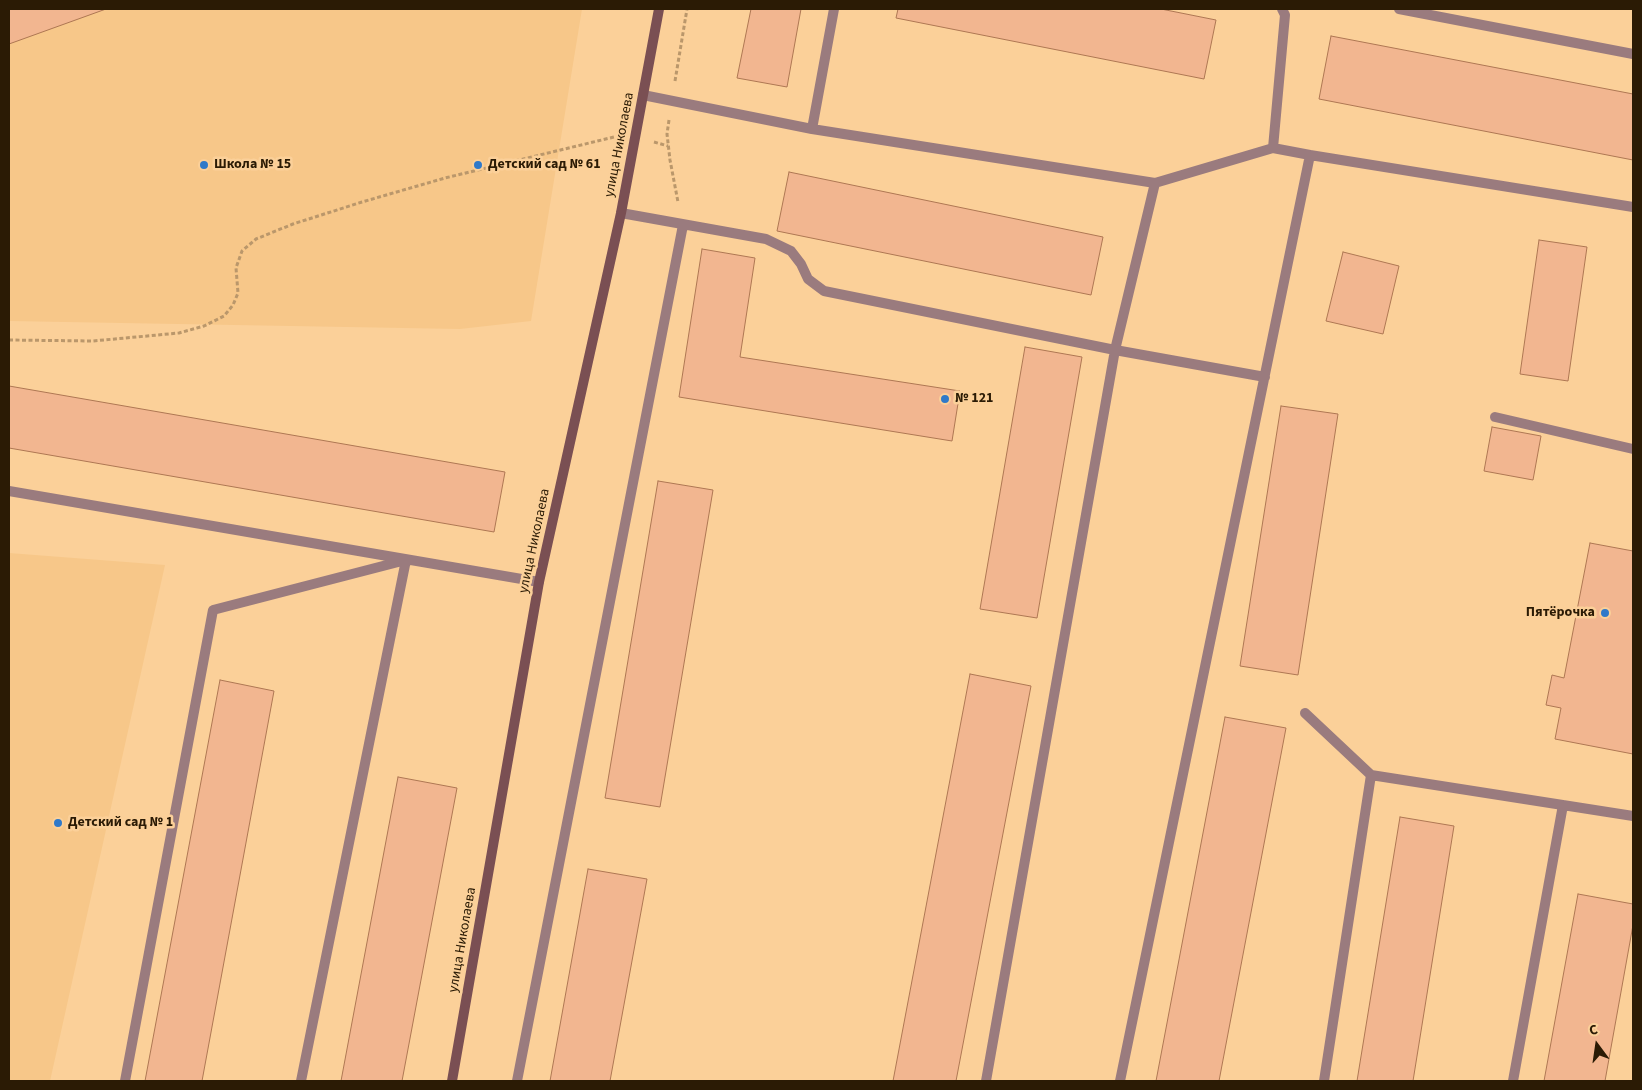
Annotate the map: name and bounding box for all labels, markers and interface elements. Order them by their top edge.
street label: улица Николаева [602,91,638,199]
place label: Школа № 15 [214,157,291,173]
place label: Детский сад № 61 [488,157,601,173]
marker: Школа № 15 [198,159,210,171]
marker: Детский сад № 61 [472,159,484,171]
place label: № 121 [955,391,994,407]
marker: № 121 [939,393,951,405]
street label: улица Николаева [516,487,554,595]
place label: Пятёрочка [1526,605,1595,621]
marker: Пятёрочка [1599,607,1611,619]
place label: Детский сад № 1 [68,815,173,831]
marker: Детский сад № 1 [52,817,64,829]
street label: улица Николаева [445,886,481,994]
north arrow [1572,1020,1622,1070]
text: С [1587,1020,1600,1041]

